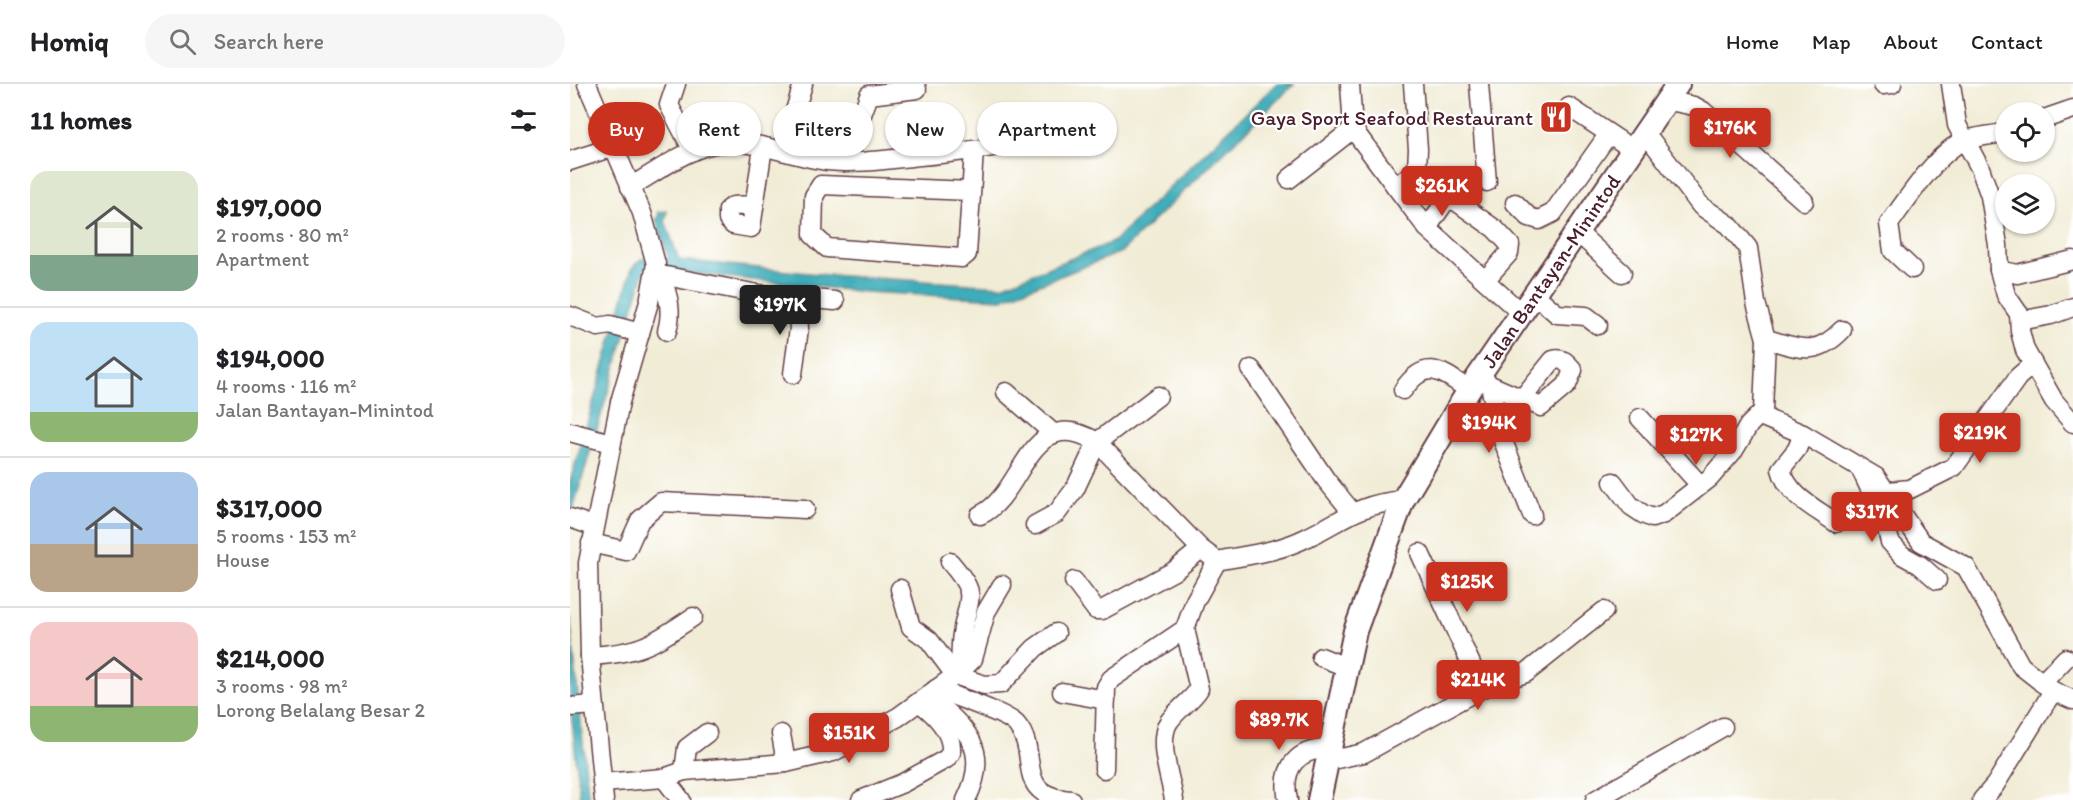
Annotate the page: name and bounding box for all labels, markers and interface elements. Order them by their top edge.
search box [145,14,565,68]
text: Homiq [30,24,109,58]
icon: search [166,25,199,58]
text: Search here [214,28,324,55]
text: Home [1726,29,1779,54]
text: Map [1812,29,1851,54]
text: About [1884,29,1938,54]
text: Contact [1971,29,2043,54]
restaurant icon: Gaya Sport Seafood Restaurant [1538,99,1574,135]
chip: Buy [588,102,665,156]
chip: Rent [677,102,761,156]
chip: Filters [773,102,873,156]
chip: New [885,102,965,156]
chip: Apartment [977,102,1117,156]
map controls [1995,102,2055,234]
button: locate [1995,102,2055,162]
text: 11 homes [30,104,132,136]
icon: filters [507,104,540,137]
place label: Gaya Sport Seafood Restaurant [1251,105,1533,130]
pin: $176K [1688,108,1772,159]
text: $176K [1704,115,1756,139]
pin: $261K [1400,166,1484,217]
street label: Jalan Bantayan-Minintod [1476,169,1626,372]
text: $261K [1415,173,1469,197]
button: layers [1995,174,2055,234]
text: $197,000 [216,191,322,223]
icon: home [78,195,150,267]
text: 2 rooms · 80 m² [216,223,349,247]
text: Apartment [216,247,309,271]
pin: $197K [738,285,822,336]
text: $197K [754,292,806,316]
text: $194,000 [216,342,325,374]
icon: home [78,346,150,418]
text: 4 rooms · 116 m² [216,374,356,398]
text: Jalan Bantayan-Minintod [216,398,434,422]
pin: $194K [1447,403,1531,454]
text: $194K [1462,410,1516,434]
pin: $219K [1938,413,2022,464]
pin: $127K [1654,415,1738,466]
text: $219K [1953,420,2007,444]
text: $127K [1670,422,1722,446]
text: $317,000 [216,492,323,524]
pin: $317K [1830,492,1914,543]
icon: home [78,496,150,568]
text: $317K [1845,499,1899,523]
text: 5 rooms · 153 m² [216,524,356,548]
text: House [216,548,270,572]
pin: $125K [1425,562,1509,613]
text: $125K [1440,569,1494,593]
text: $214,000 [216,642,325,674]
icon: home [78,646,150,718]
pin: $214K [1436,660,1520,711]
text: $214K [1451,667,1505,691]
text: 3 rooms · 98 m² [216,674,348,698]
text: Lorong Belalang Besar 2 [216,698,425,722]
pin: $89.7K [1230,700,1328,751]
text: $89.7K [1249,707,1309,731]
pin: $151K [807,713,891,764]
text: $151K [823,720,875,744]

